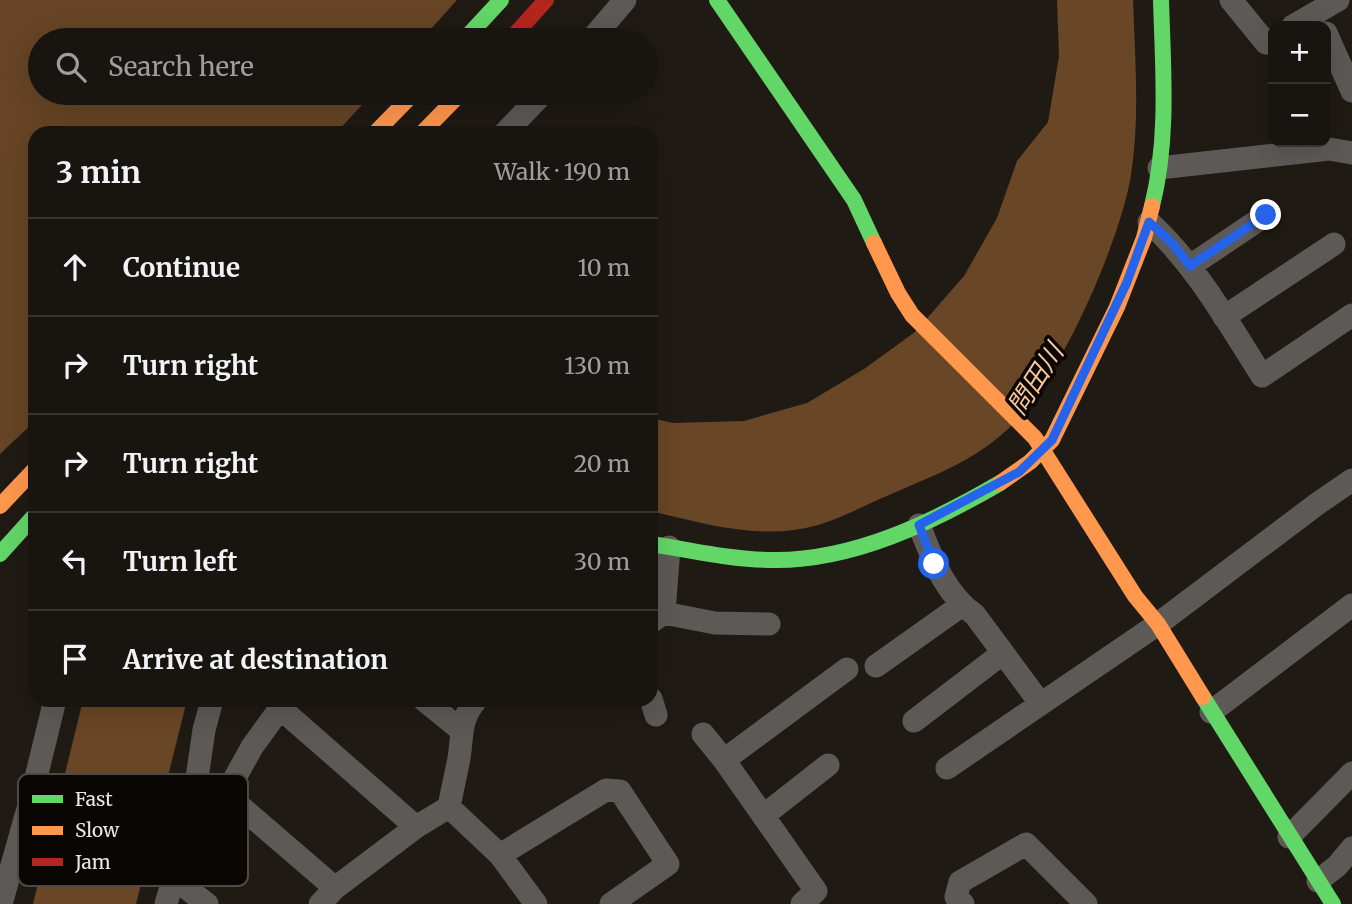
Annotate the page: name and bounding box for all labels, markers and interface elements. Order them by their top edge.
map controls [1268,21,1331,147]
button: + [1268,21,1331,84]
search box [28,28,658,105]
icon: search [52,48,90,86]
text: Search here [108,50,254,83]
button: − [1268,84,1331,147]
text: 3 min [56,153,141,191]
text: Walk · 190 m [494,157,630,186]
route end [1250,199,1281,230]
icon: ahead [56,248,94,286]
text: Continue [123,251,240,284]
text: 10 m [577,253,630,282]
water label: 問田川 [1000,335,1072,421]
icon: right [56,346,94,384]
text: Turn right [123,349,258,382]
text: 130 m [564,351,630,380]
icon: right [56,444,94,482]
text: Turn right [123,447,258,480]
text: 20 m [574,449,630,478]
icon: left [56,542,94,580]
text: Turn left [123,545,237,578]
text: 30 m [574,547,630,576]
route start [918,548,949,579]
icon: arrive [56,640,94,678]
text: Arrive at destination [123,643,388,676]
legend [18,774,248,886]
text: Fast [75,787,113,811]
text: Slow [75,818,120,842]
text: Jam [74,850,111,874]

